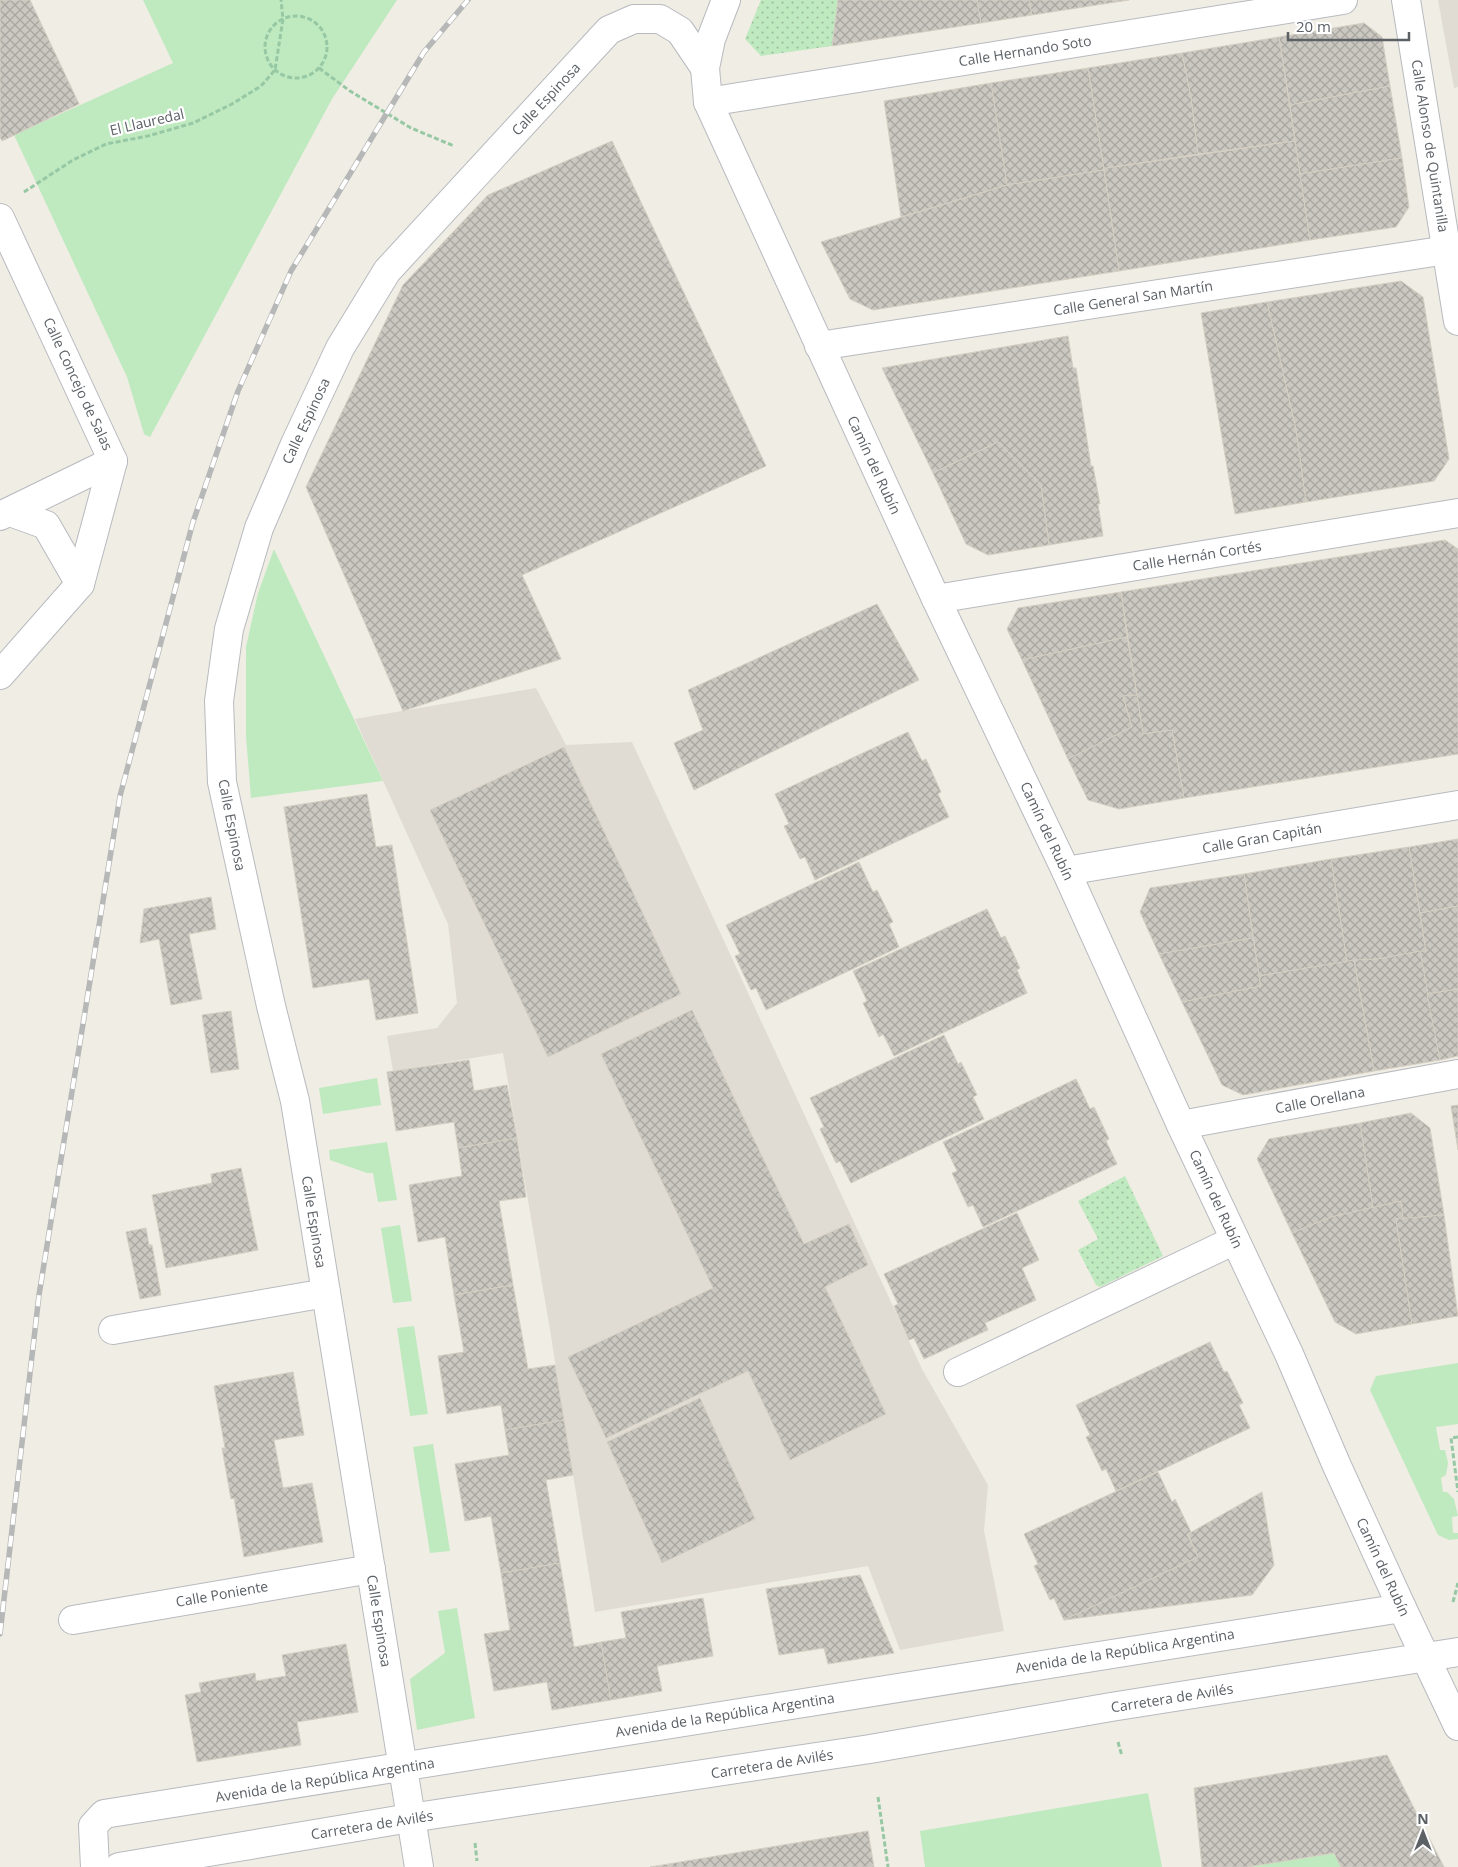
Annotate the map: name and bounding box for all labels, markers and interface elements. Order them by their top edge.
scale bar [1288,10,1409,42]
text: 20 m [1296,16,1331,36]
street label: Calle Hernando Soto [957,31,1093,70]
street label: Calle Espinosa [507,58,584,139]
street label: Calle Alonso de Quintanilla [1407,58,1454,234]
street label: El Llauredal [108,104,186,139]
street label: Calle General San Martín [1052,276,1214,319]
street label: Calle Concejo de Salas [39,314,118,454]
street label: Calle Espinosa [277,375,334,467]
street label: Camín del Rubín [843,412,906,517]
street label: Calle Hernán Cortés [1131,536,1263,575]
street label: Calle Espinosa [214,777,251,872]
street label: Camín del Rubín [1016,778,1079,883]
street label: Calle Gran Capitán [1201,818,1323,857]
street label: Calle Orellana [1273,1082,1366,1118]
street label: Camín del Rubín [1185,1146,1248,1251]
street label: Calle Espinosa [298,1174,331,1269]
street label: Camín del Rubín [1352,1514,1415,1619]
street label: Calle Espinosa [363,1573,396,1668]
street label: Calle Poniente [174,1576,270,1611]
street label: Avenida de la República Argentina [1014,1624,1236,1677]
street label: Carretera de Avilés [1109,1678,1235,1717]
street label: Avenida de la República Argentina [614,1688,836,1741]
street label: Carretera de Avilés [709,1744,835,1783]
street label: Avenida de la República Argentina [214,1753,436,1806]
street label: Carretera de Avilés [309,1805,435,1844]
north arrow [1398,1807,1448,1857]
text: N [1417,1809,1429,1828]

